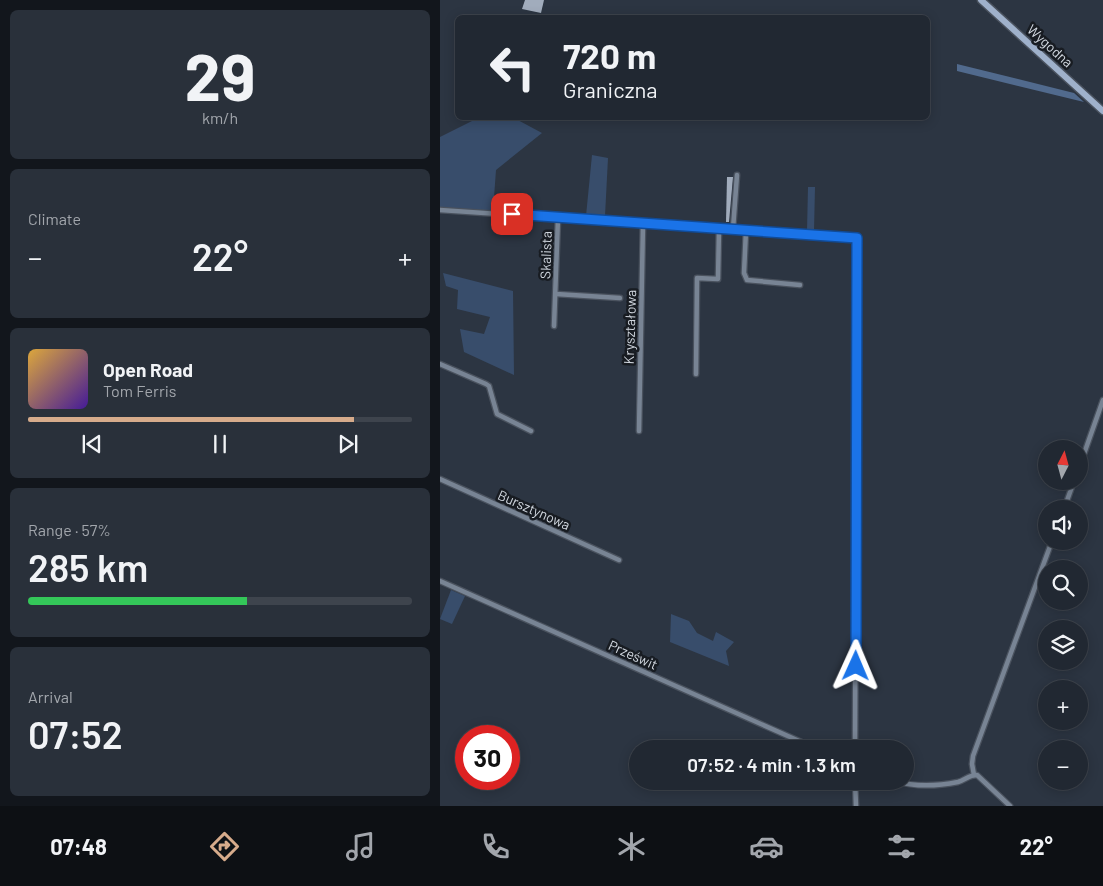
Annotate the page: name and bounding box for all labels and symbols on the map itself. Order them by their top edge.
street label: Wygodna [1024,21,1077,71]
pin [491,193,533,235]
street label: Skalista [536,231,555,279]
street label: Kryształowa [620,289,639,365]
north arrow [1038,440,1088,490]
street label: Bursztynowa [495,486,573,533]
street label: Prześwit [606,636,660,673]
position arrow [829,639,881,691]
speed limit sign: 30 [455,725,520,790]

